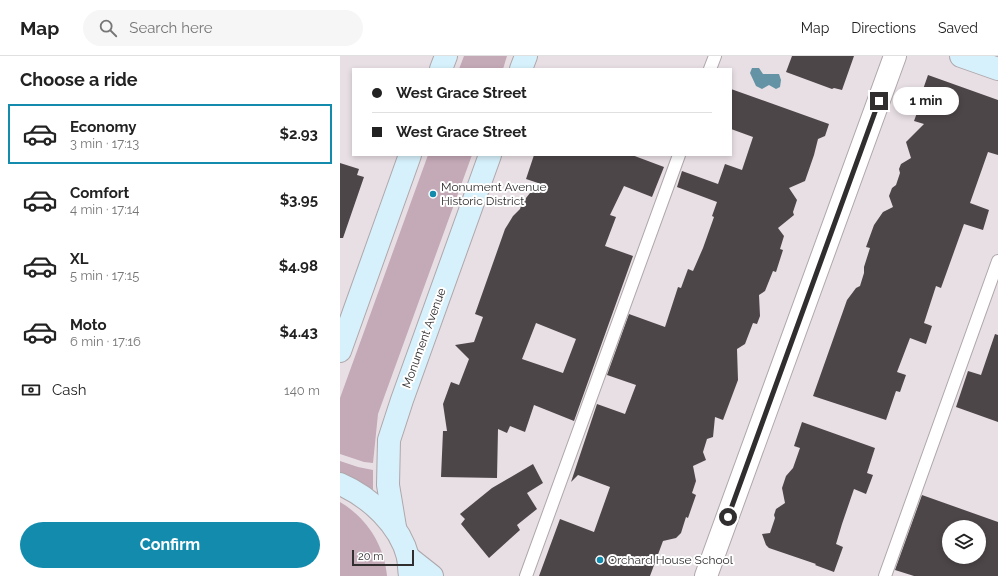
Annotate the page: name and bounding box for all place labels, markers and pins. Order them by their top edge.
place label: Monument Avenue Historic District [441,180,547,208]
marker: Monument Avenue Historic District [428,189,438,199]
place label: Orchard House School [608,553,734,567]
marker: Orchard House School [595,555,605,565]

